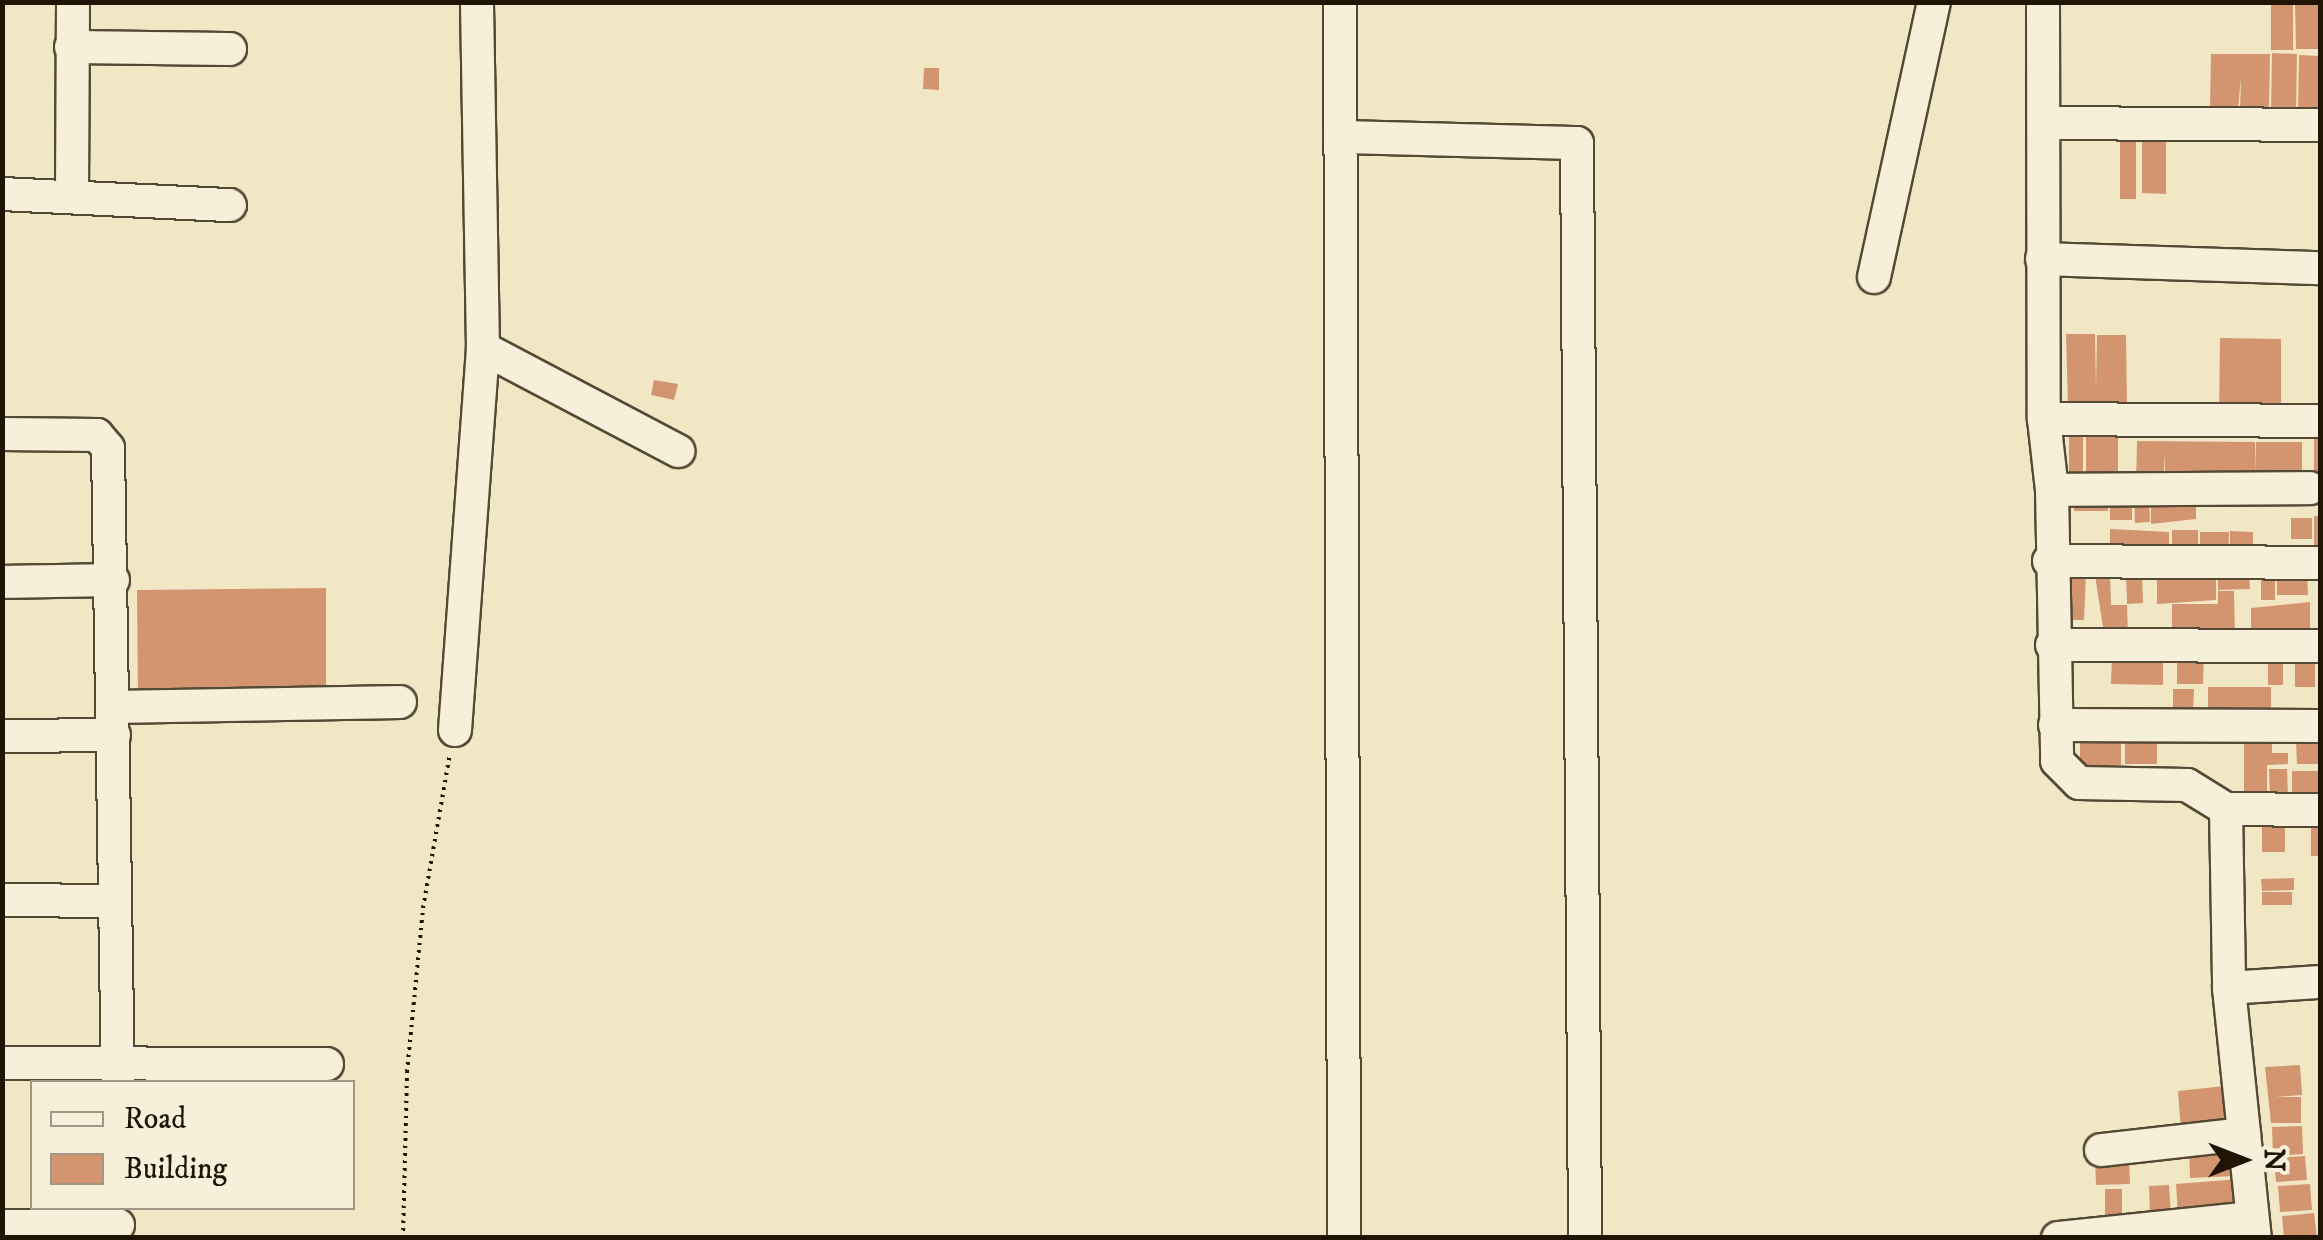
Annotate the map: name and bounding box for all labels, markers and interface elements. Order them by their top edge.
legend [30,1080,355,1210]
text: Road [124,1101,186,1138]
north arrow [2193,1110,2293,1210]
text: N [2256,1149,2291,1171]
text: Building [124,1151,227,1188]

